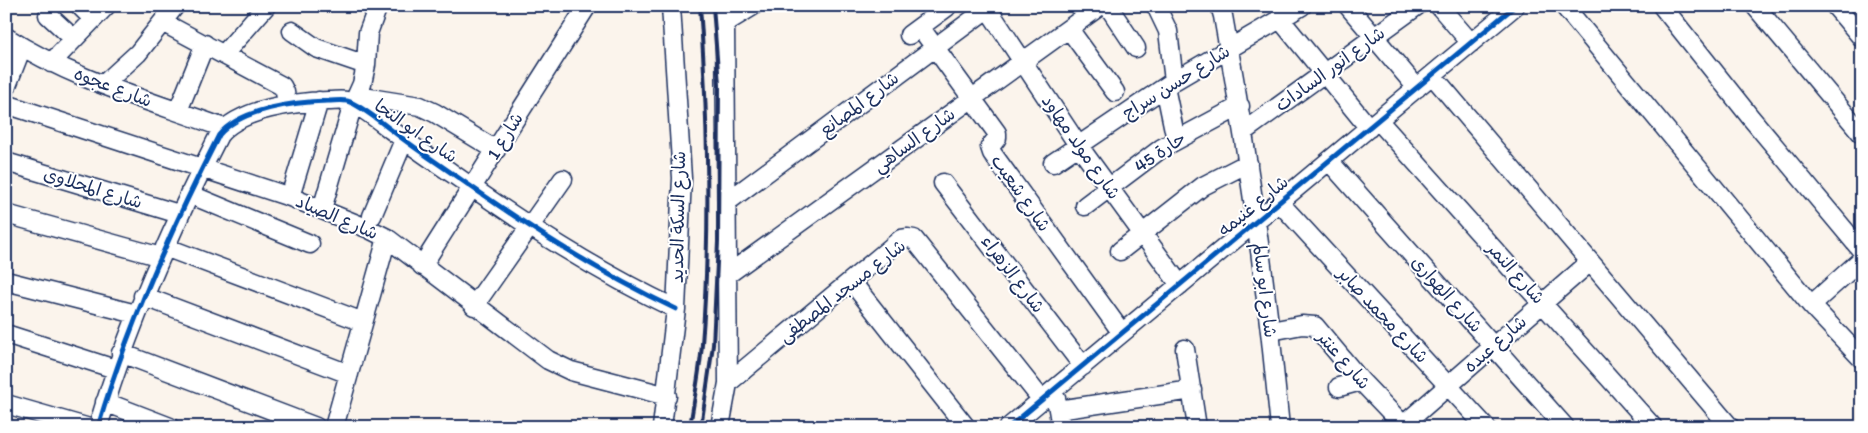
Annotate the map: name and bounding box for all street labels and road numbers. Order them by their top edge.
street label: شارع انور السادات [1271,22,1390,117]
street label: شارع حسن سراج [1118,40,1235,125]
street label: شارع عجوه [71,62,155,113]
street label: شارع المصانع [815,67,904,143]
street label: شارع مولد مهاود [1036,90,1125,204]
street label: شارع ابو النجا [370,94,462,168]
street label: شارع الساهي [869,103,962,181]
street label: شارع 1 [482,108,529,164]
street label: حارة 45 [1130,127,1190,177]
street label: شارع شعيب [986,150,1056,236]
street label: شارع السكة الحديد [666,151,691,283]
street label: شارع المحلاوى [41,163,145,214]
street label: شارع غنيمه [1213,171,1293,242]
street label: شارع الصياد [292,190,382,245]
street label: شارع الزهراء [976,231,1049,318]
street label: شارع مسجد المصطفى [774,234,911,348]
street label: شارع النمر [1480,236,1550,309]
street label: شارع ابو سالم [1245,241,1282,339]
street label: شارع الهوارى [1406,251,1487,338]
street label: شارع محمد صابر [1331,261,1433,368]
street label: شارع عبده [1459,311,1532,378]
street label: شارع عنتر [1311,325,1375,394]

